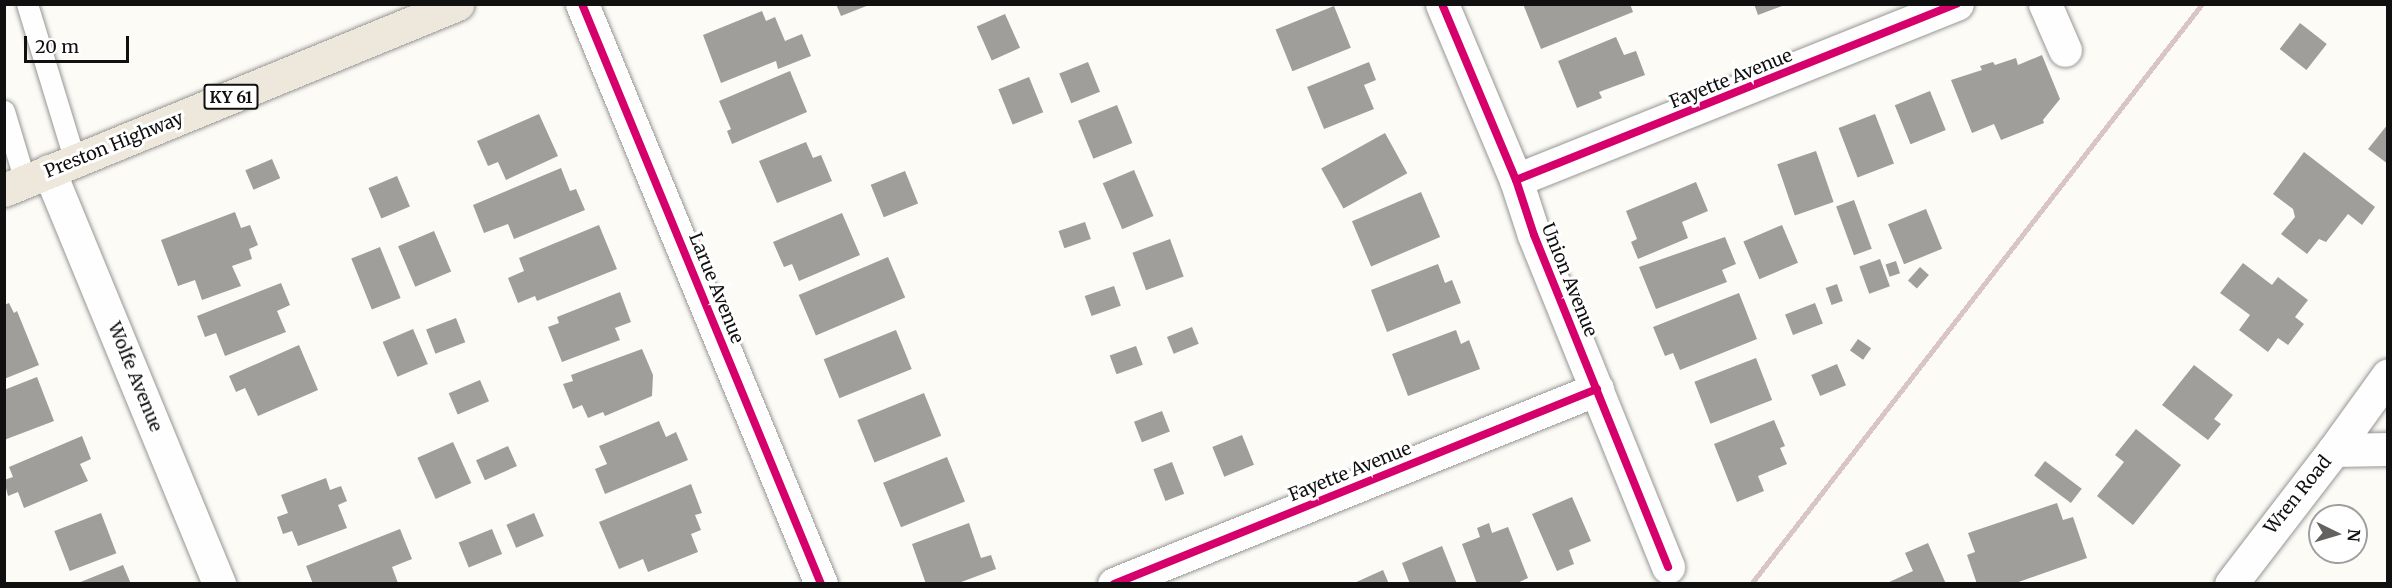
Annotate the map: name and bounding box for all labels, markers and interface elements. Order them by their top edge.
scale bar [27,24,132,62]
text: 20 m [35,35,79,58]
street label: Fayette Avenue [1667,45,1795,113]
road number: KY 61 [202,84,260,110]
street label: Preston Highway [41,107,187,183]
street label: Union Avenue [1536,220,1602,340]
street label: Larue Avenue [684,229,748,347]
street label: Wolfe Avenue [103,319,167,435]
street label: Fayette Avenue [1286,438,1414,506]
street label: Wren Road [2260,452,2336,538]
north arrow [2308,504,2368,564]
text: N [2343,528,2364,543]

